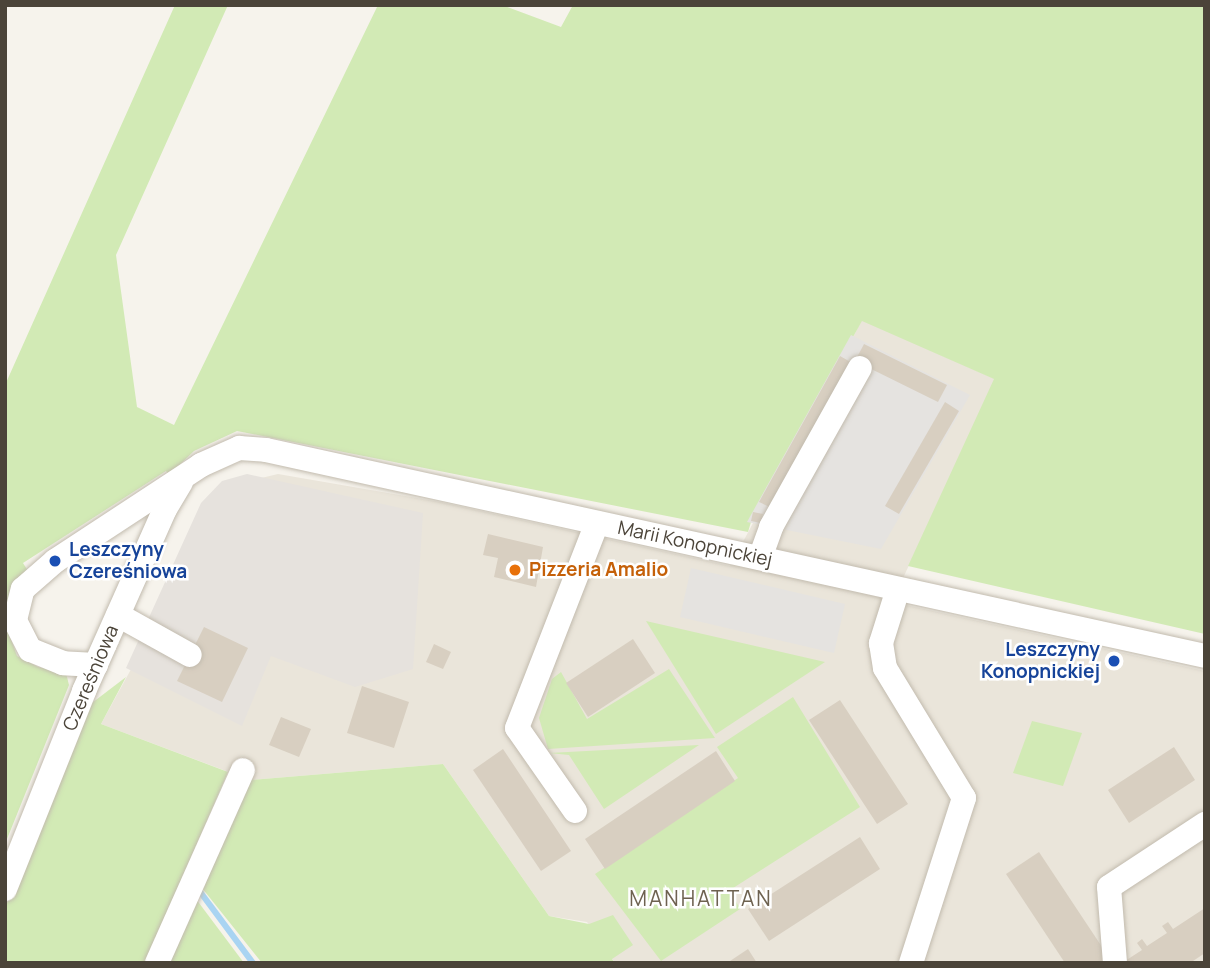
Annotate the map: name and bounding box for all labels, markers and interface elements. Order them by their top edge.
street label: Marii Konopnickiej [616,516,774,572]
place label: Leszczyny Czereśniowa [69,539,187,583]
marker: Leszczyny Czereśniowa [47,553,63,569]
place label: Pizzeria Amalio [529,559,668,581]
marker: Pizzeria Amalio [507,562,523,578]
street label: Czereśniowa [58,622,124,734]
place label: Leszczyny Konopnickiej [981,639,1100,683]
marker: Leszczyny Konopnickiej [1106,653,1122,669]
district label: MANHATTAN [630,885,772,911]

